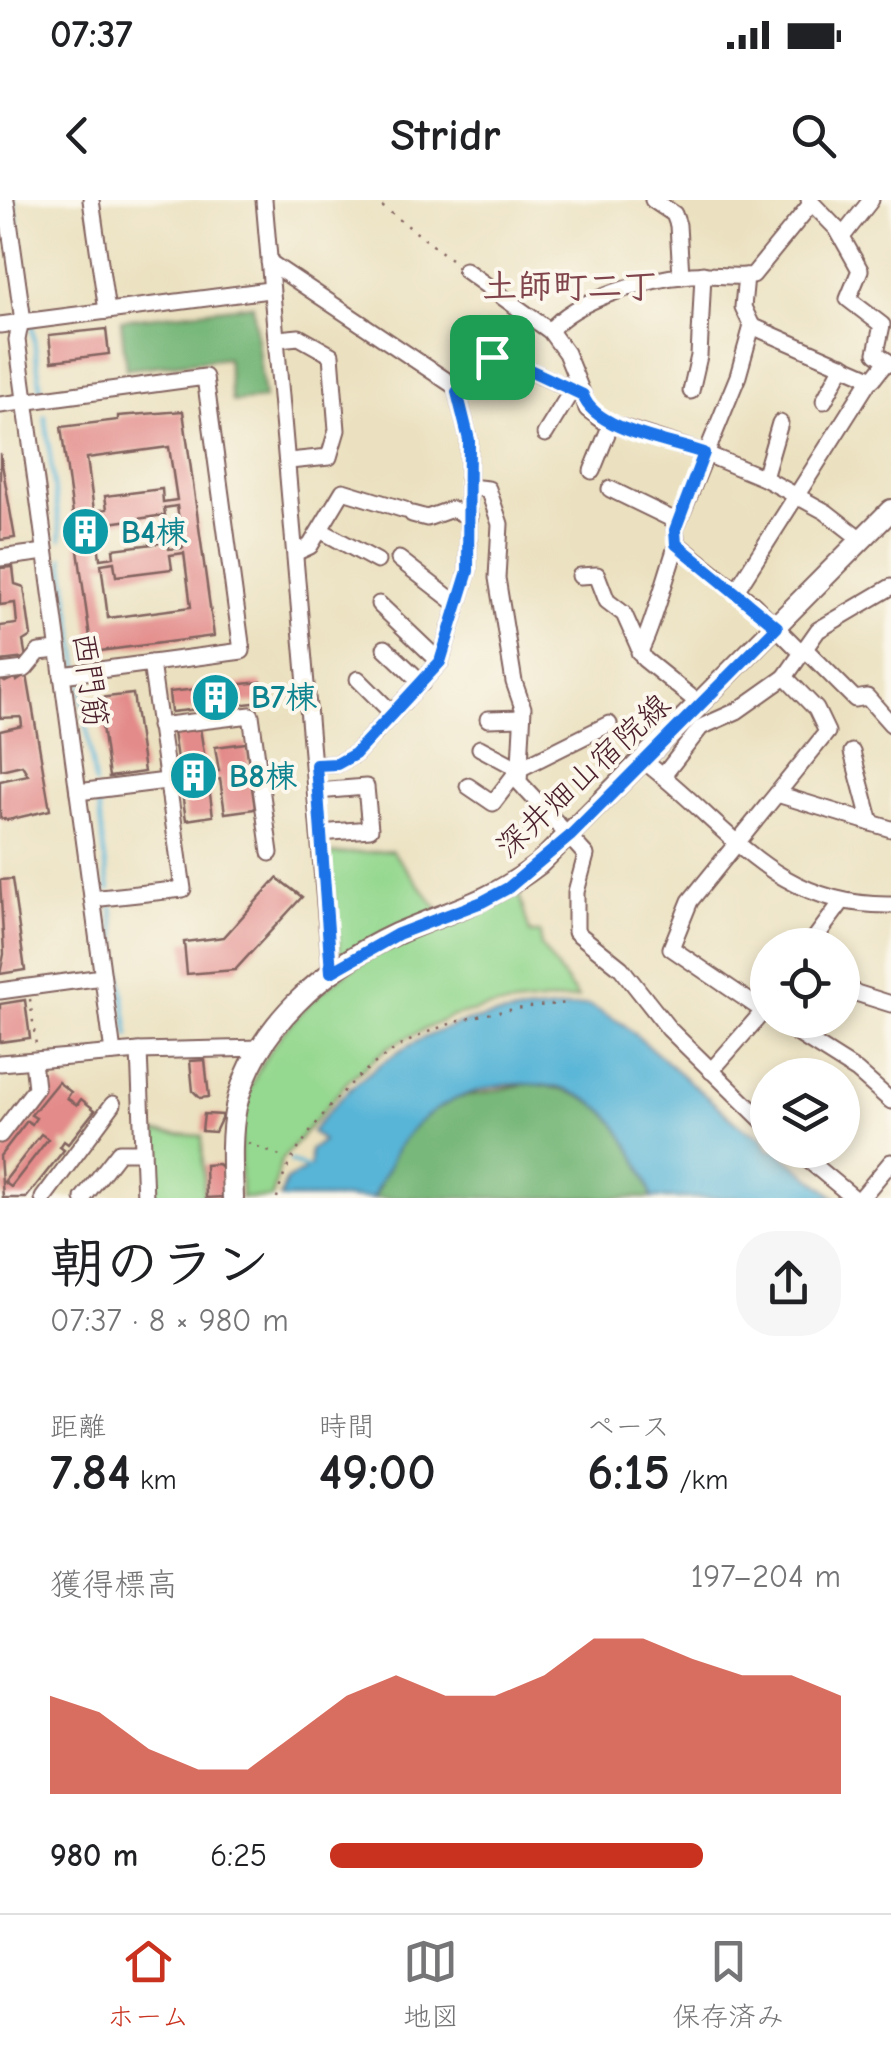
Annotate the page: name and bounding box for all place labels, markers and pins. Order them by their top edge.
pin [450,315,535,400]
building icon: B4棟 [60,506,112,558]
place label: B4棟 [121,514,188,551]
building icon: B7棟 [190,671,242,723]
place label: B7棟 [251,679,317,716]
building icon: B8棟 [168,750,220,802]
place label: B8棟 [229,758,297,795]

